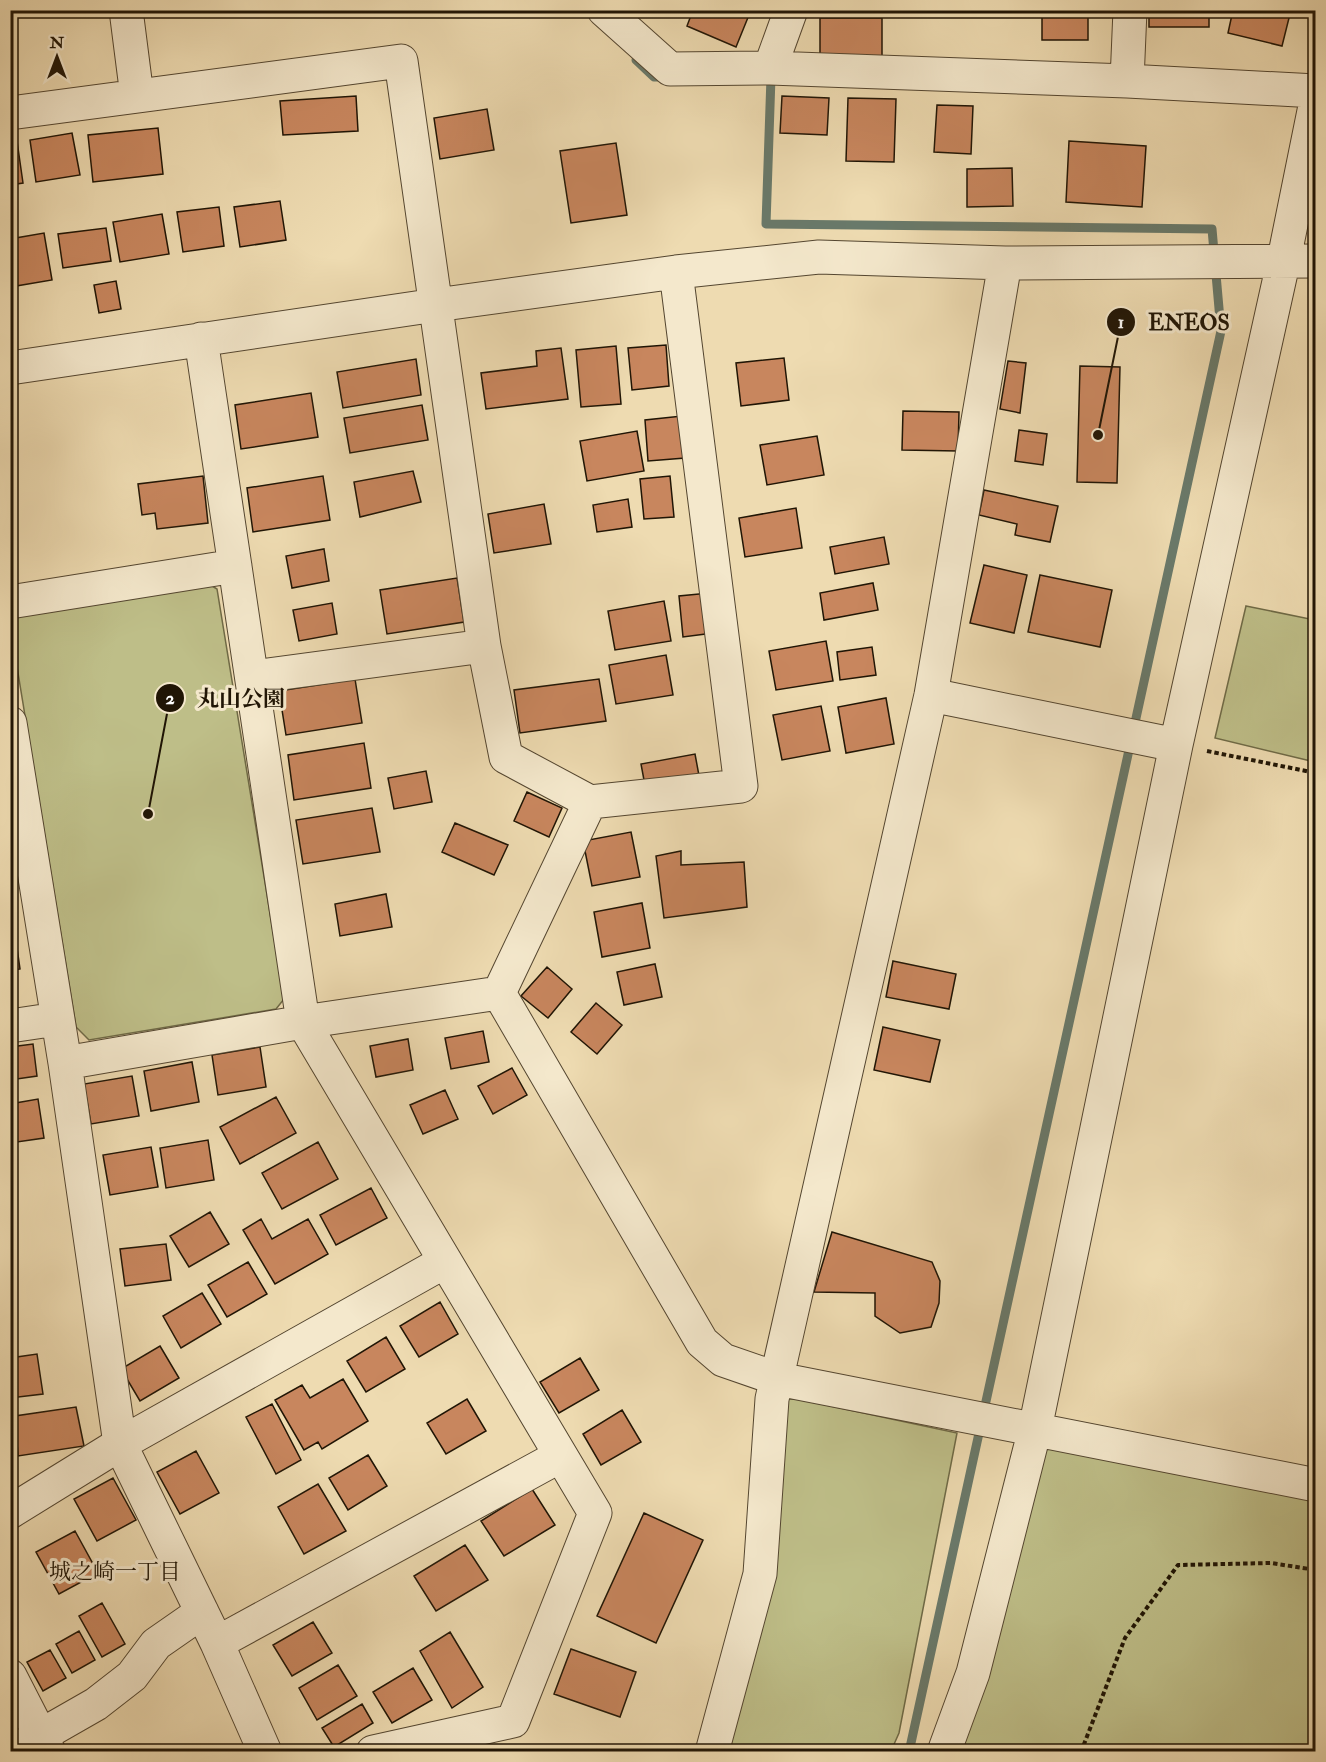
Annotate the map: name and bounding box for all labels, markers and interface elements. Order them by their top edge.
north arrow [27,27,87,87]
text: N [49,33,65,53]
callout: ENEOS [1106,302,1242,342]
text: ENEOS [1148,309,1230,337]
text: 1 [1118,311,1124,334]
callout: 丸山公園 [155,678,297,718]
text: 丸山公園 [197,685,285,713]
text: 2 [165,687,175,710]
district label: 城之崎一丁目 [49,1558,181,1586]

